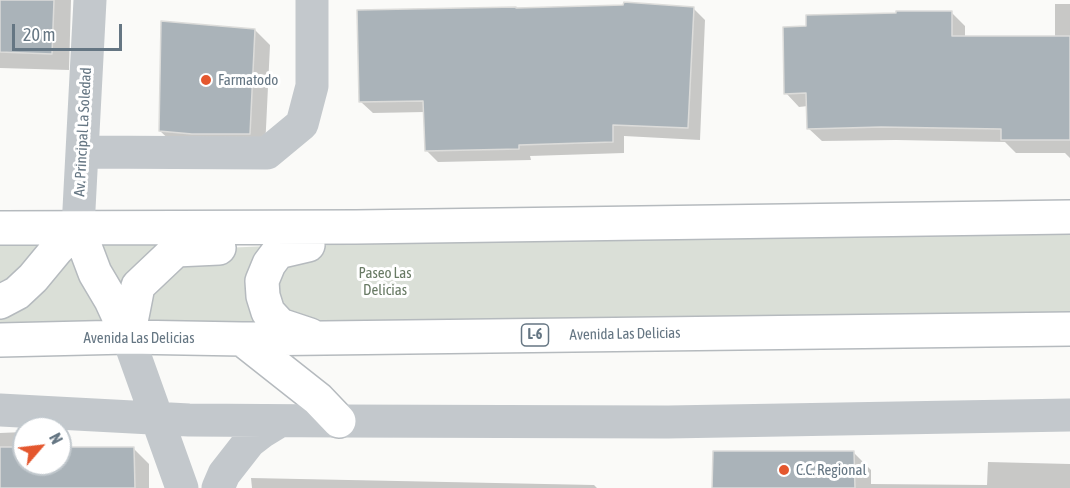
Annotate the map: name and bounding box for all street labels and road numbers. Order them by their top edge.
street label: Av. Principal La Soledad [71,67,95,197]
road number: L-6 [522,324,548,346]
street label: Avenida Las Delicias [569,324,681,344]
street label: Avenida Las Delicias [83,329,195,347]

